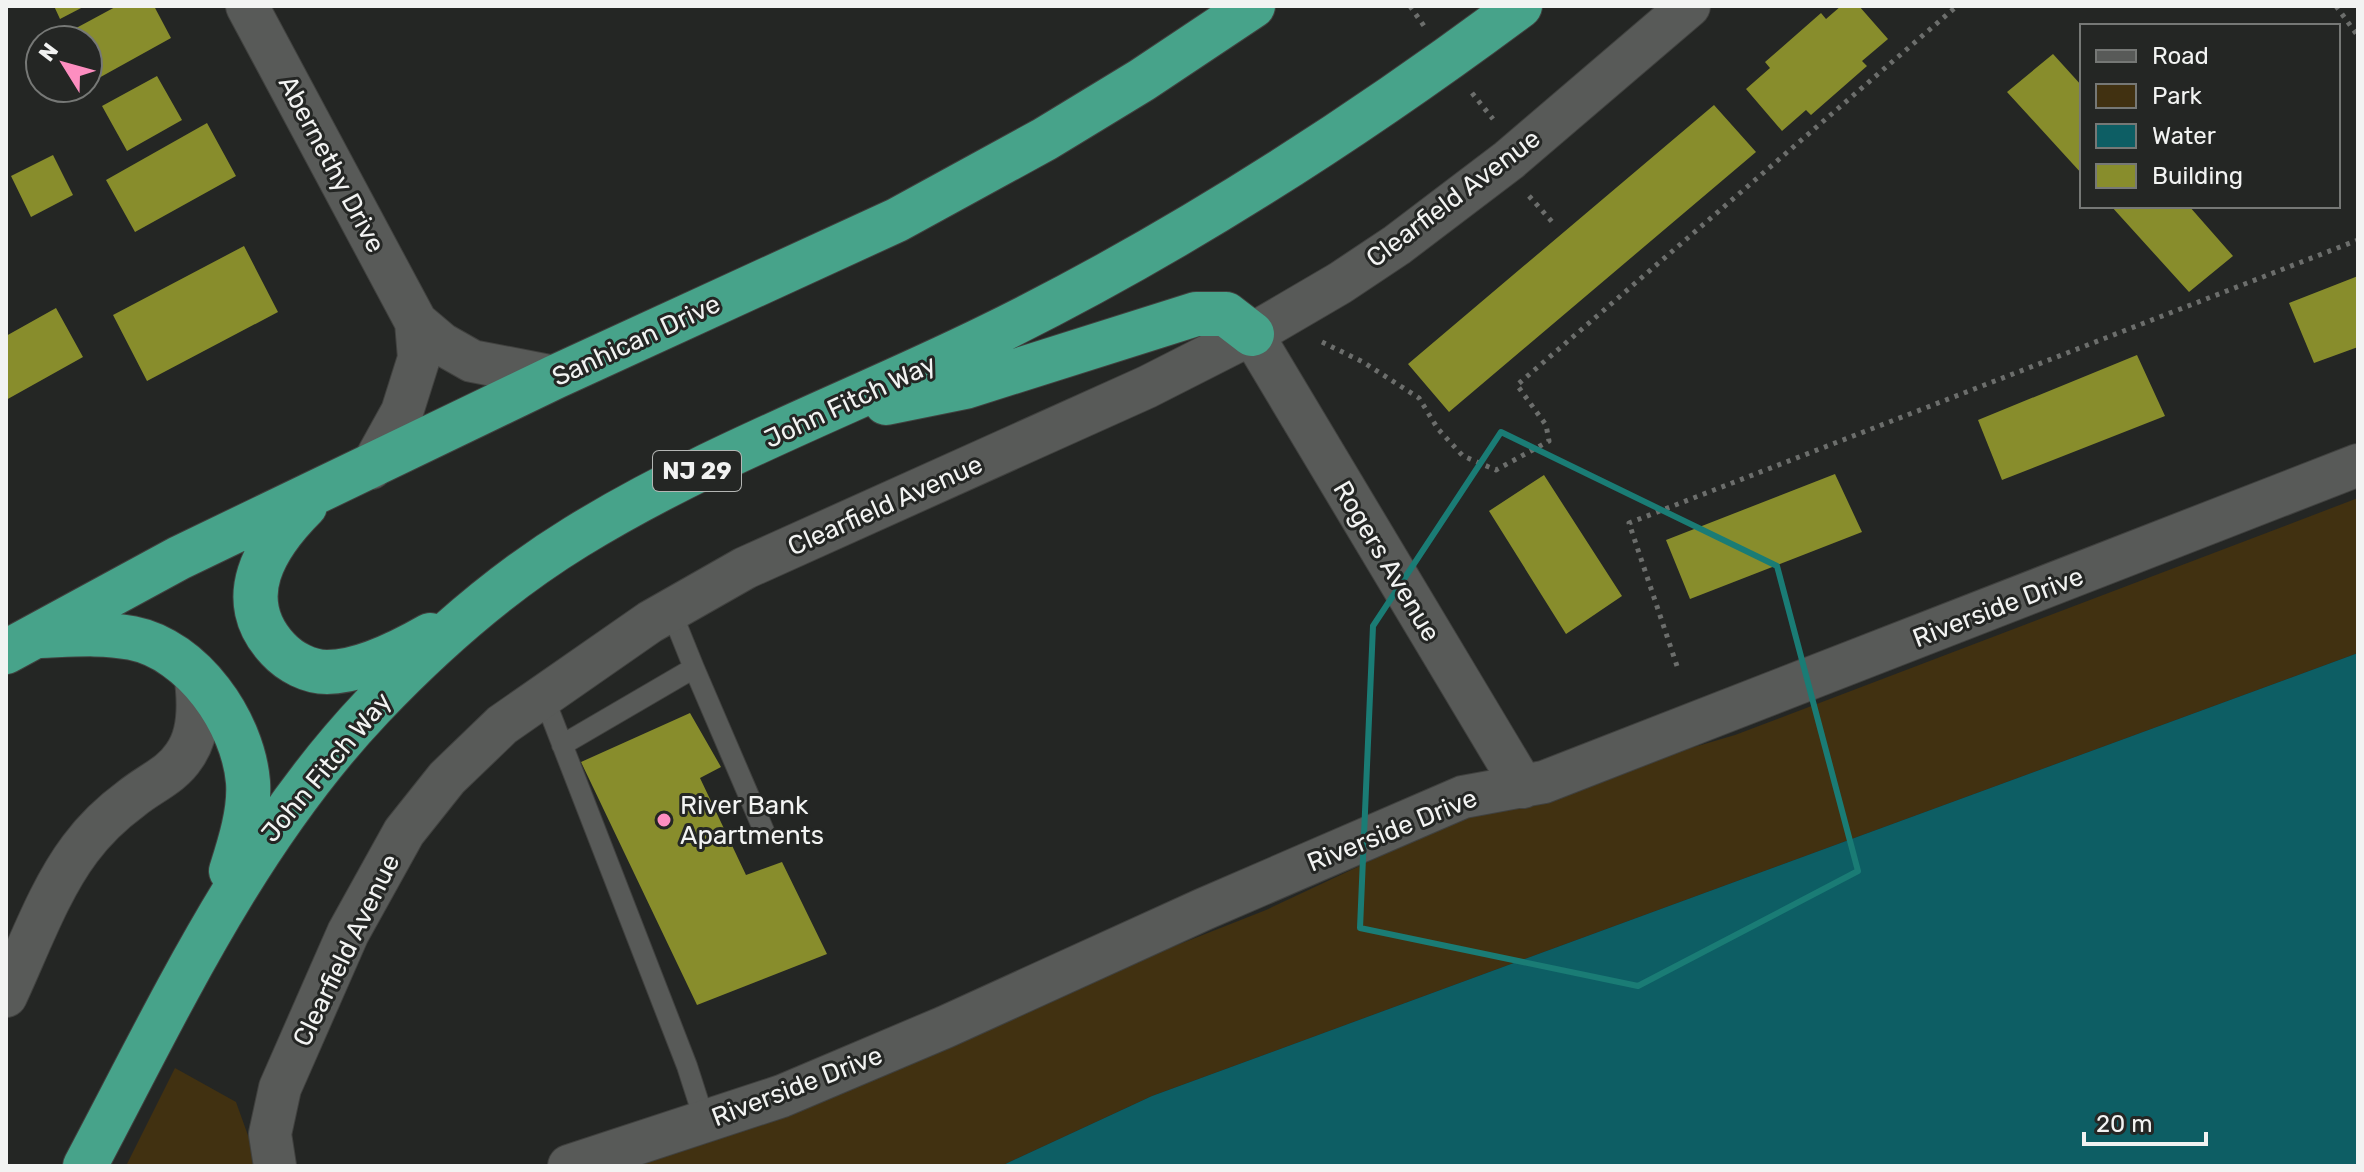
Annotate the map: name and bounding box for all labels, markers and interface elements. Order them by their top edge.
north arrow [24,24,104,104]
legend [2080,24,2340,208]
text: N [33,38,64,67]
text: Road [2152,42,2209,70]
street label: Abernethy Drive [272,71,391,258]
text: Park [2152,82,2203,110]
text: Water [2152,122,2216,150]
street label: Clearfield Avenue [1360,123,1546,274]
text: Building [2152,162,2243,190]
street label: Sanhican Drive [547,288,725,393]
street label: John Fitch Way [759,348,941,455]
street label: Clearfield Avenue [783,449,987,562]
road number: NJ 29 [653,451,741,491]
street label: Rogers Avenue [1326,475,1447,647]
street label: Riverside Drive [1909,561,2088,654]
street label: John Fitch Way [255,686,398,848]
street label: Riverside Drive [1303,782,1482,879]
place label: River Bank Apartments [680,790,824,851]
marker: River Bank Apartments [655,811,673,829]
street label: Clearfield Avenue [287,849,406,1051]
street label: Riverside Drive [708,1040,887,1133]
scale bar [2084,1096,2206,1146]
text: 20 m [2096,1110,2153,1138]

